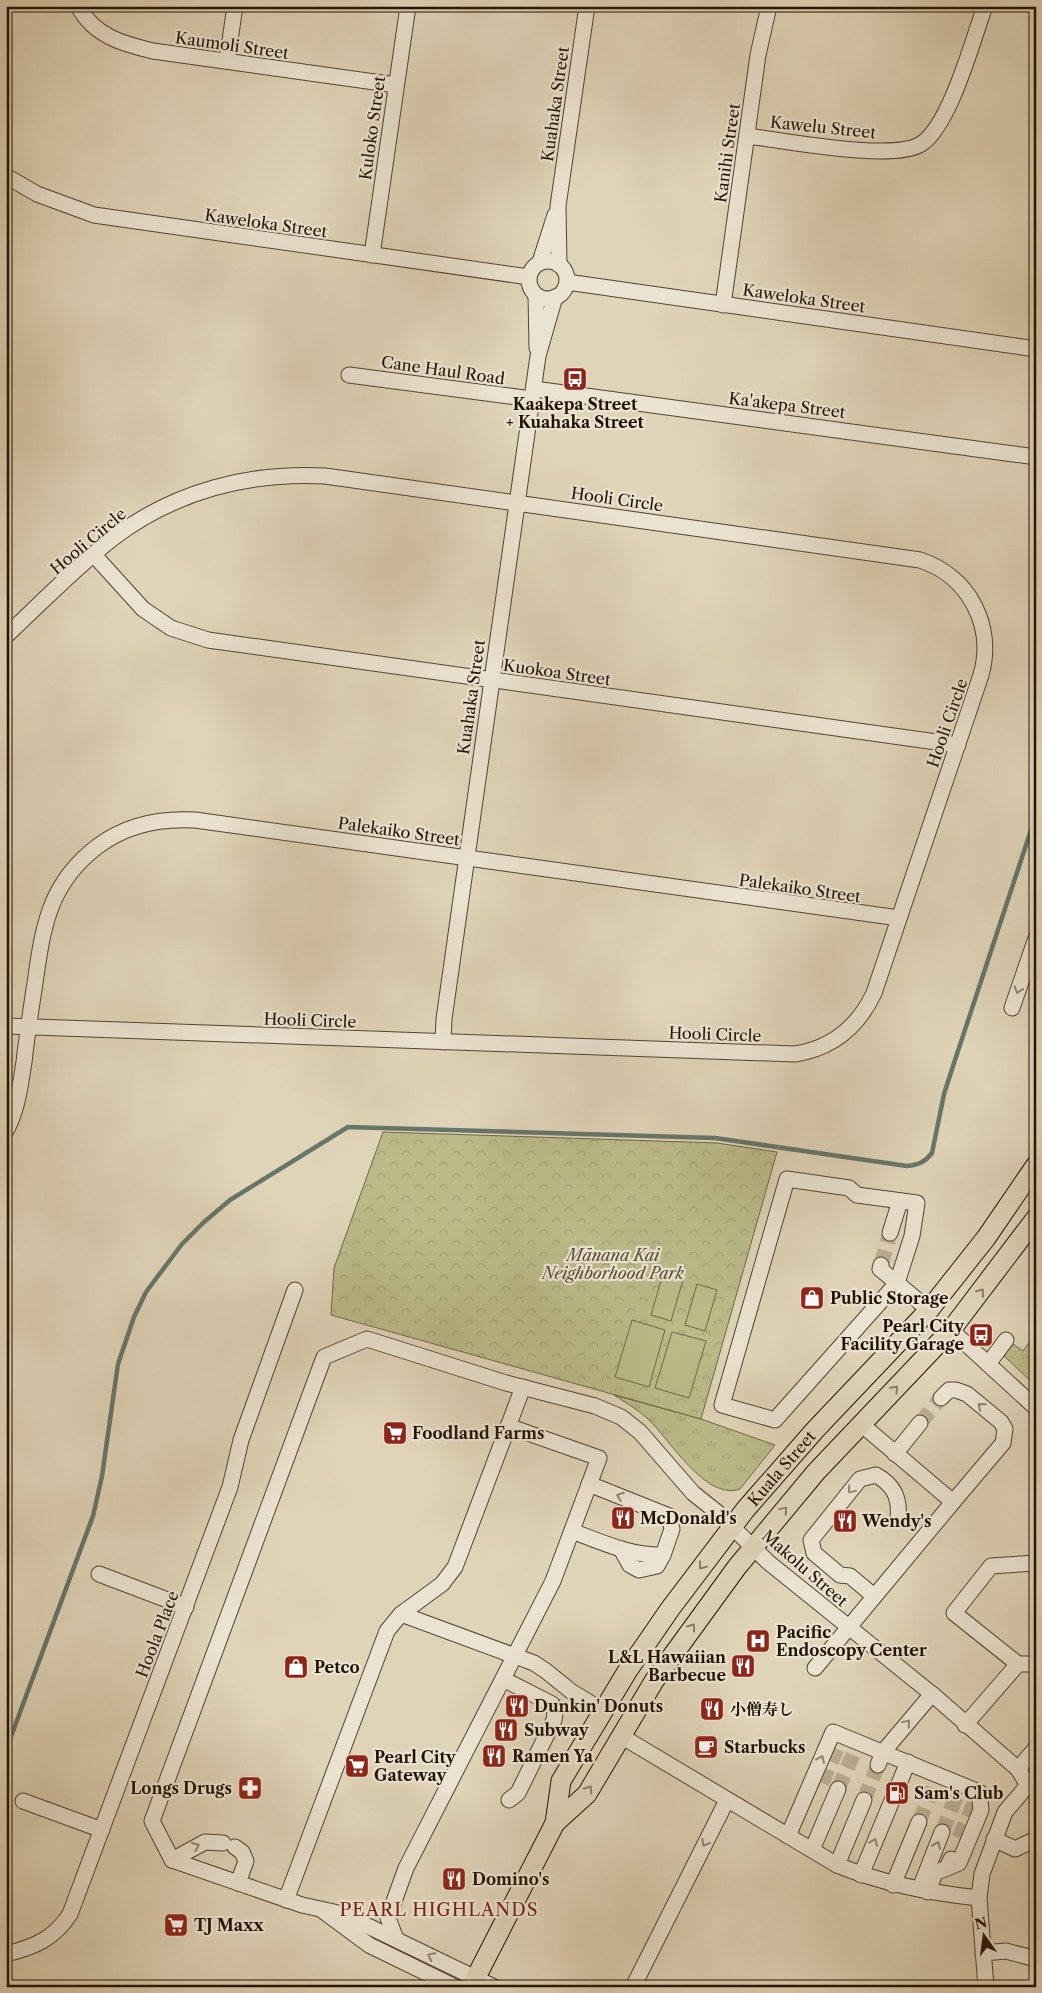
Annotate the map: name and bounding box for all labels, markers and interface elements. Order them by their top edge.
street label: Kaumoli Street [174,27,291,63]
street label: Kuahaka Street [537,45,573,163]
street label: Kuloko Street [355,74,389,181]
street label: Kanihi Street [710,102,744,204]
street label: Kawelu Street [769,111,877,143]
street label: Kaweloka Street [203,204,329,242]
street label: Kaweloka Street [741,279,867,317]
street label: Cane Haul Road [380,351,506,389]
bus stop icon: Kaakepa Street + Kuahaka Street [562,366,588,392]
street label: Ka'akepa Street [727,388,847,422]
place label: Kaakepa Street + Kuahaka Street [506,394,644,432]
street label: Hooli Circle [570,483,664,515]
street label: Hooli Circle [46,504,130,578]
street label: Kuahaka Street [453,638,489,756]
street label: Kuokoa Street [502,655,612,689]
street label: Hooli Circle [922,676,972,770]
street label: Palekaiko Street [337,813,462,849]
street label: Palekaiko Street [738,870,863,906]
one-way arrow [1014,985,1024,993]
street label: Hooli Circle [263,1008,357,1032]
street label: Hooli Circle [668,1022,762,1046]
park label: Mānana Kai Neighborhood Park [540,1245,685,1283]
shop icon: Public Storage [799,1285,825,1311]
place label: Public Storage [830,1288,949,1308]
one-way arrow [975,1288,984,1298]
place label: Pearl City Facility Garage [840,1316,965,1354]
bus stop icon: Pearl City Facility Garage [968,1322,994,1348]
one-way arrow [889,1385,898,1394]
one-way arrow [977,1402,986,1411]
supermarket icon: Foodland Farms [382,1420,408,1446]
place label: Foodland Farms [412,1423,544,1443]
street label: Kuala Street [743,1426,820,1510]
one-way arrow [847,1484,856,1493]
one-way arrow [617,1492,625,1502]
restaurant icon: McDonald's [610,1505,636,1531]
one-way arrow [778,1506,787,1515]
place label: McDonald's [640,1508,737,1528]
restaurant icon: Wendy's [832,1508,858,1534]
place label: Wendy's [861,1511,931,1531]
street label: Makolu Street [758,1525,852,1611]
one-way arrow [700,1560,708,1569]
street label: Hoola Place [131,1588,183,1680]
place label: Pacific Endoscopy Center [776,1622,927,1660]
one-way arrow [686,1623,695,1633]
hospital icon: Pacific Endoscopy Center [745,1628,771,1654]
place label: L&L Hawaiian Barbecue [608,1647,726,1685]
restaurant icon: L&L Hawaiian Barbecue [730,1653,756,1679]
shop icon: Petco [283,1654,309,1680]
place label: Petco [314,1657,360,1677]
restaurant icon: Dunkin' Donuts [504,1693,530,1719]
place label: Dunkin' Donuts [534,1696,663,1716]
restaurant icon: 小僧寿し [699,1696,725,1722]
place label: 小僧寿し [730,1699,794,1719]
restaurant icon: Subway [493,1717,519,1743]
place label: Subway [524,1720,590,1740]
one-way arrow [902,1720,910,1729]
cafe icon: Starbucks [693,1734,719,1760]
place label: Starbucks [724,1737,806,1757]
restaurant icon: Ramen Ya [481,1743,507,1769]
place label: Ramen Ya [512,1746,594,1766]
place label: Pearl City Gateway [374,1747,457,1785]
supermarket icon: Pearl City Gateway [344,1753,370,1779]
one-way arrow [815,1755,826,1764]
pharmacy icon: Longs Drugs [237,1775,263,1801]
place label: Longs Drugs [130,1778,232,1798]
fuel station icon: Sam's Club [884,1780,910,1806]
place label: Sam's Club [914,1783,1003,1803]
one-way arrow [583,1786,592,1795]
one-way arrow [701,1838,711,1847]
one-way arrow [868,1838,879,1847]
one-way arrow [930,1841,941,1850]
one-way arrow [191,1842,200,1853]
restaurant icon: Domino's [441,1866,467,1892]
place label: Domino's [472,1869,549,1889]
district label: PEARL HIGHLANDS [339,1899,539,1921]
north arrow [960,1910,1010,1960]
supermarket icon: TJ Maxx [163,1912,189,1938]
text: N [973,1913,989,1934]
place label: TJ Maxx [194,1915,264,1935]
one-way arrow [428,1952,437,1962]

